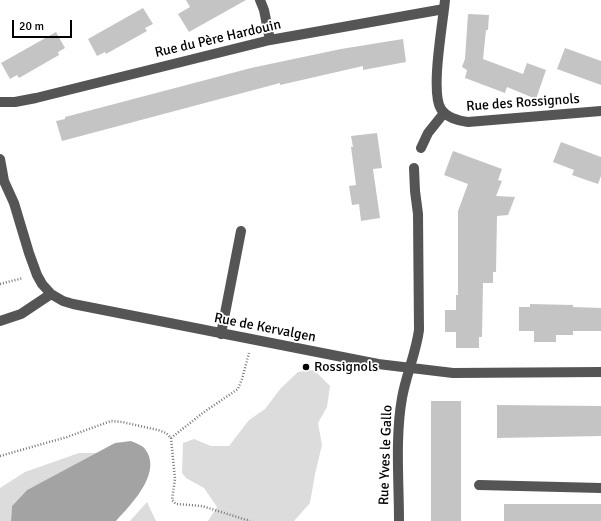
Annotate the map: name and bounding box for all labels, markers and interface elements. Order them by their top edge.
scale bar [14,12,74,38]
street label: Rue du Père Hardouin [153,16,283,62]
text: 20 m [19,19,44,34]
street label: Rue des Rossignols [466,91,580,115]
street label: Rue de Kervalgen [213,310,317,346]
place label: Rossignols [314,359,378,375]
marker: Rossignols [301,362,311,372]
street label: Rue Yves le Gallo [376,405,396,505]

